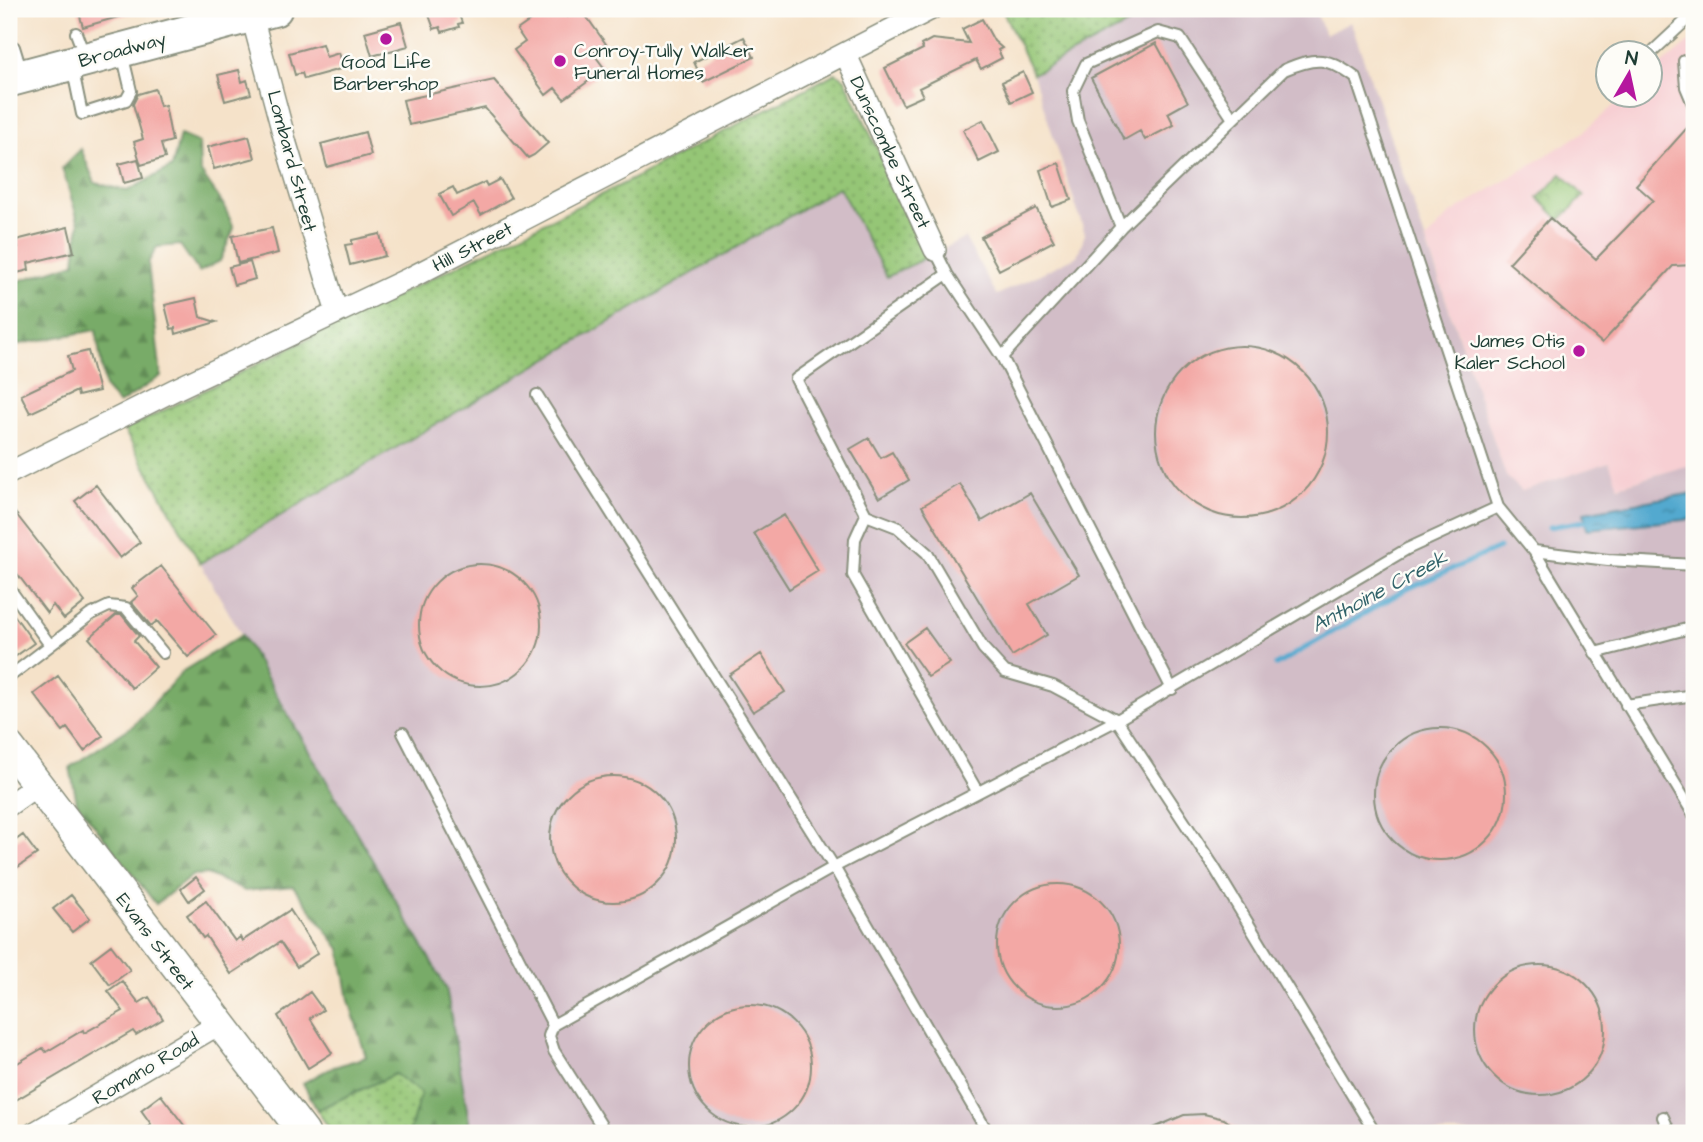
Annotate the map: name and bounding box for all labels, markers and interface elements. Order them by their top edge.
street label: Broadway [76,26,170,76]
marker: Good Life Barbershop [378,31,394,47]
place label: Conroy-Tully Walker Funeral Homes [574,38,754,87]
north arrow [1594,38,1664,108]
text: N [1623,44,1640,73]
place label: Good Life Barbershop [333,49,439,98]
marker: Conroy-Tully Walker Funeral Homes [552,53,568,69]
street label: Dunscombe Street [842,72,937,234]
street label: Lombard Street [260,88,323,235]
street label: Hill Street [428,216,518,279]
place label: James Otis Kaler School [1454,328,1565,377]
marker: James Otis Kaler School [1571,343,1587,359]
water label: Anthoine Creek [1306,543,1453,639]
street label: Evans Street [109,887,201,997]
street label: Romano Road [87,1027,204,1112]

